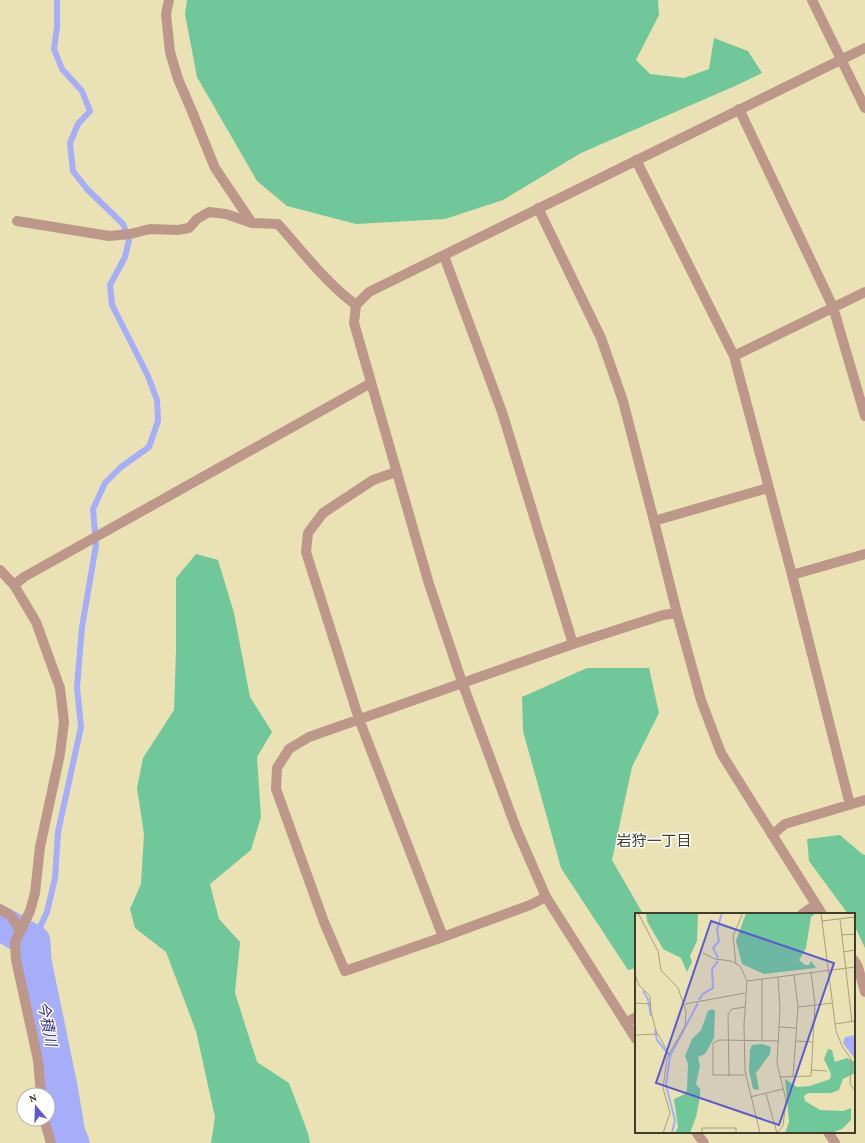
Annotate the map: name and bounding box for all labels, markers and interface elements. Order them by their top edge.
district label: 岩狩一丁目 [616,833,692,849]
inset map [635,913,855,1133]
water label: 今積川 [35,1000,60,1050]
north arrow [16,1087,56,1127]
text: N [27,1090,39,1104]

